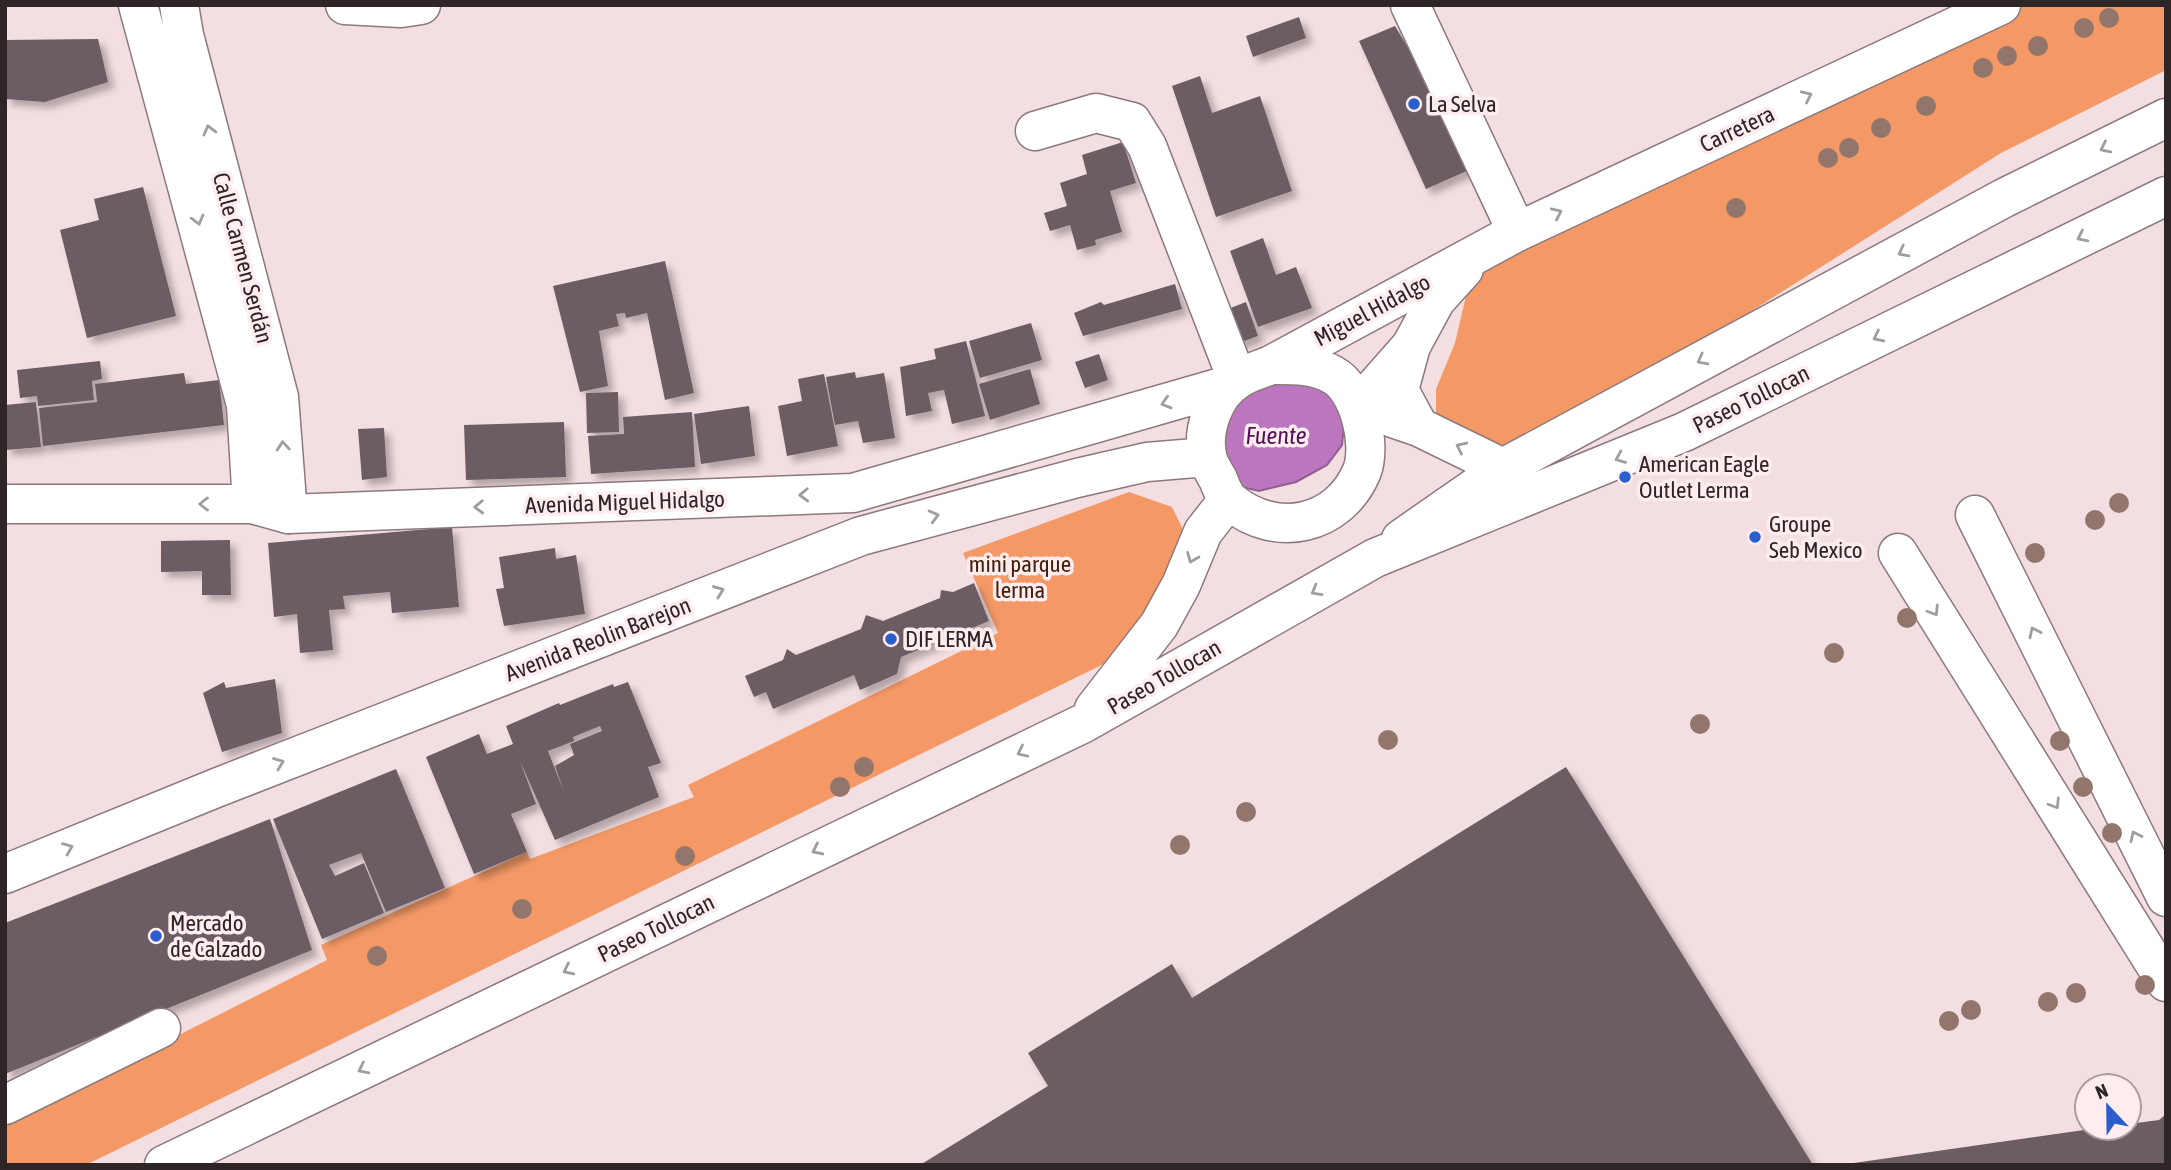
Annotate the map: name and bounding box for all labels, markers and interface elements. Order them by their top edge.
one-way arrow [1800,90,1812,104]
place label: La Selva [1428,91,1497,117]
marker: La Selva [1406,96,1422,112]
street label: Carretera [1696,101,1778,157]
one-way arrow [203,124,217,136]
one-way arrow [2100,139,2112,153]
street label: Calle Carmen Serdán [208,170,278,346]
one-way arrow [1549,208,1562,222]
one-way arrow [190,214,204,226]
one-way arrow [2077,229,2089,243]
one-way arrow [1897,244,1910,258]
street label: Miguel Hidalgo [1310,269,1434,351]
one-way arrow [1873,329,1885,343]
one-way arrow [1697,352,1710,366]
street label: Paseo Tollocan [1688,360,1814,438]
one-way arrow [1160,395,1172,410]
water label: Fuente [1245,422,1307,449]
one-way arrow [276,440,291,451]
one-way arrow [1456,442,1468,456]
one-way arrow [1615,450,1628,464]
place label: American Eagle Outlet Lerma [1639,451,1770,503]
marker: American Eagle Outlet Lerma [1617,469,1633,485]
street label: Avenida Miguel Hidalgo [525,486,725,518]
one-way arrow [798,487,809,502]
one-way arrow [198,496,209,512]
one-way arrow [473,499,484,515]
one-way arrow [928,510,940,525]
place label: Groupe Seb Mexico [1769,511,1863,563]
marker: Groupe Seb Mexico [1747,529,1763,545]
park label: mini parque lerma [969,551,1071,603]
one-way arrow [1187,551,1201,563]
one-way arrow [1310,583,1323,596]
one-way arrow [713,586,725,600]
street label: Avenida Reolin Barejon [502,592,694,686]
one-way arrow [1926,604,1939,617]
place label: DIF LERMA [905,626,994,652]
one-way arrow [2028,627,2042,639]
marker: DIF LERMA [883,631,899,647]
street label: Paseo Tollocan [1103,634,1225,720]
one-way arrow [1017,744,1029,758]
one-way arrow [273,757,285,771]
one-way arrow [2046,797,2059,810]
one-way arrow [2130,831,2144,843]
one-way arrow [812,842,824,856]
one-way arrow [62,843,74,857]
street label: Paseo Tollocan [593,889,719,967]
place label: Mercado de Calzado [170,910,262,962]
marker: Mercado de Calzado [148,928,164,944]
one-way arrow [563,962,575,976]
one-way arrow [358,1061,370,1075]
north arrow [2073,1072,2143,1142]
text: N [2092,1079,2111,1104]

